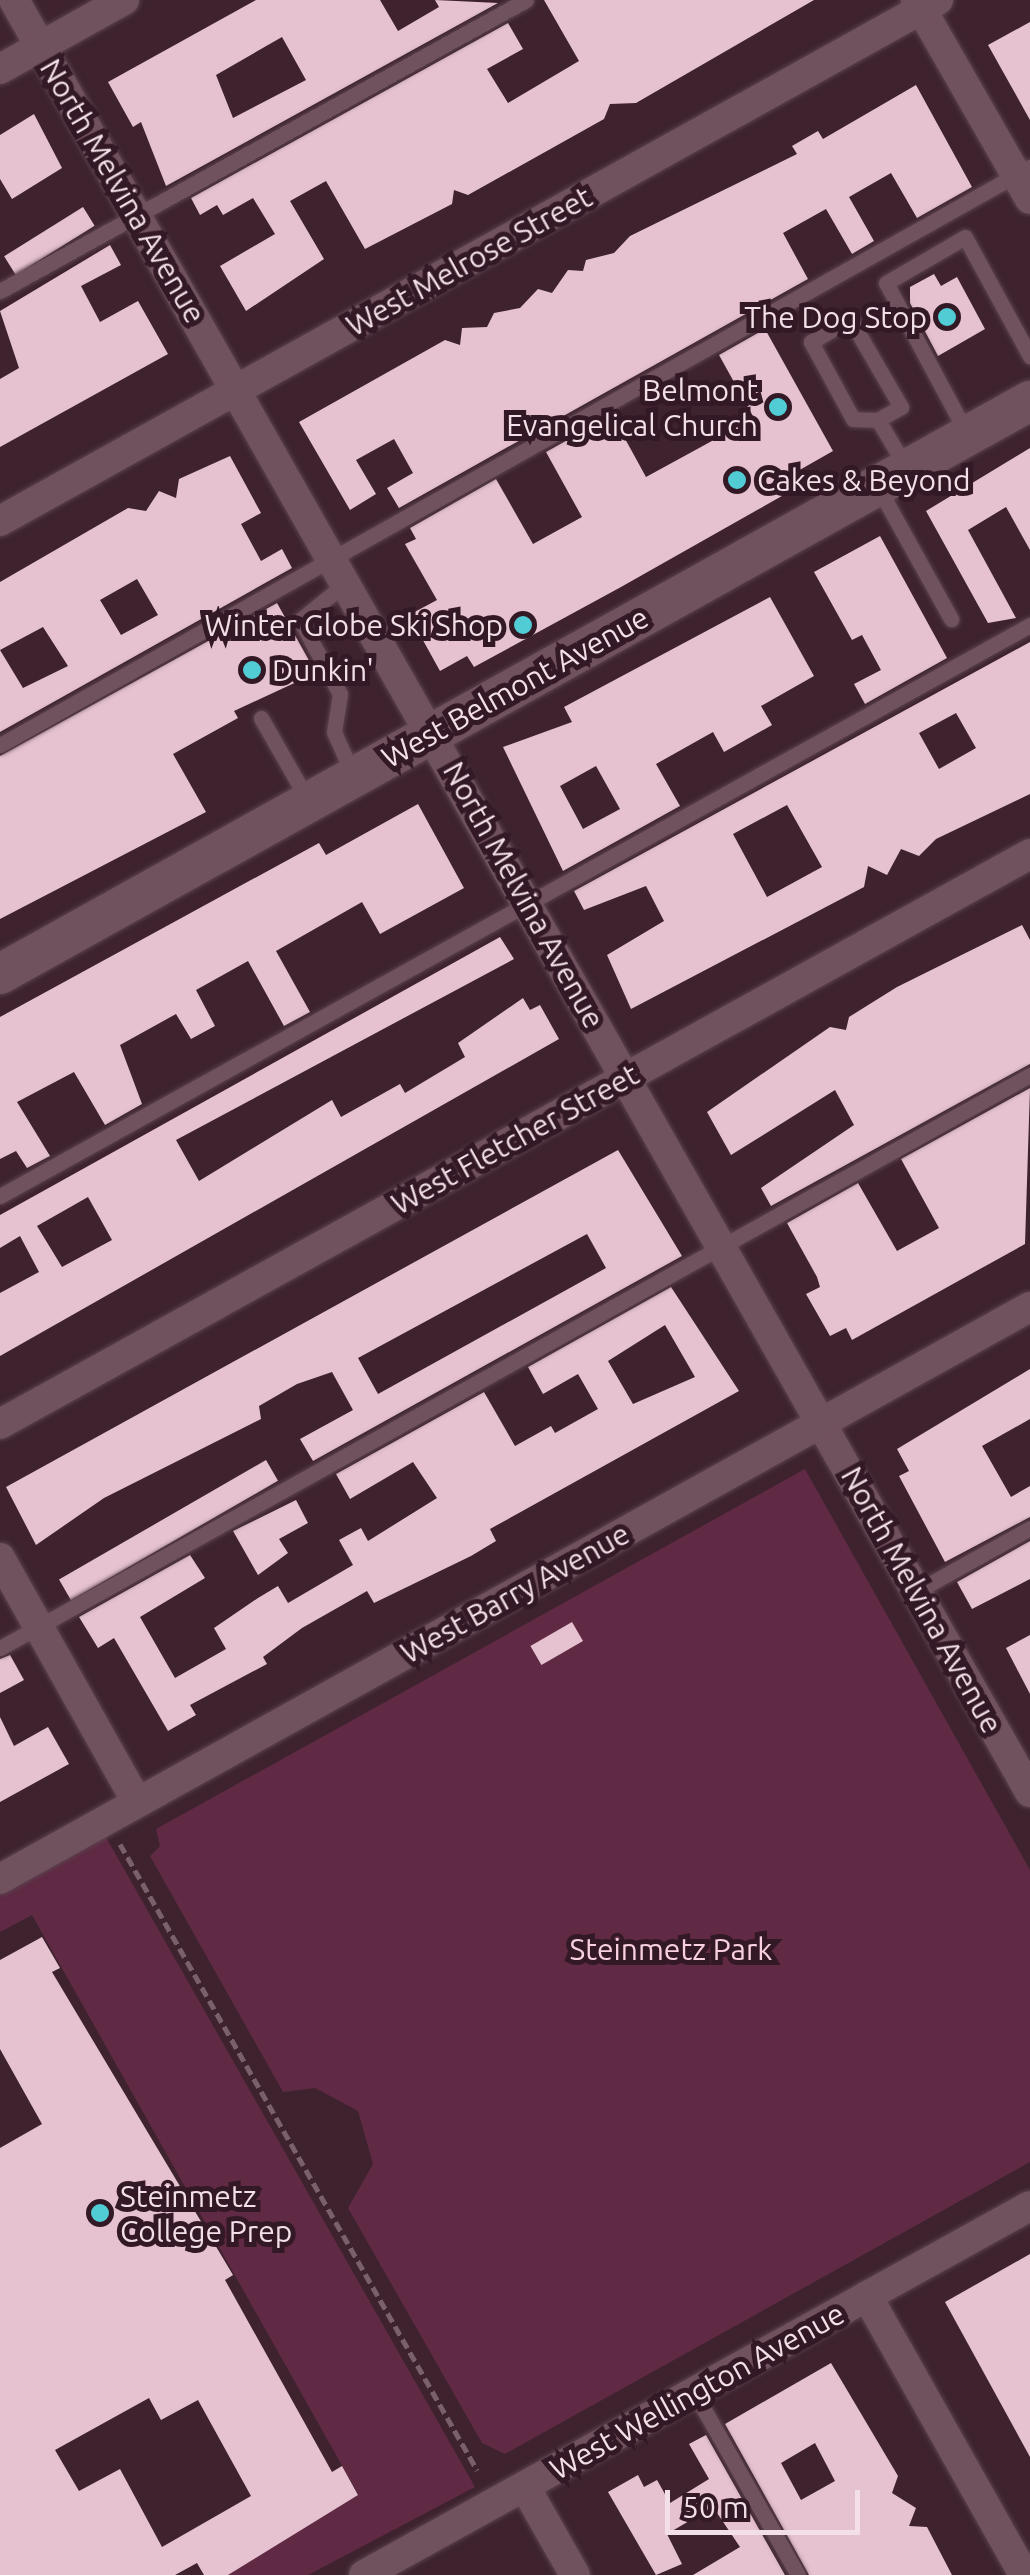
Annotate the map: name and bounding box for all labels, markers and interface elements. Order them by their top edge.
street label: North Melvina Avenue [33,53,213,329]
street label: West Melrose Street [340,179,598,343]
place label: The Dog Stop [744,299,927,335]
marker: The Dog Stop [936,306,958,328]
place label: Belmont Evangelical Church [506,372,758,442]
marker: Belmont Evangelical Church [767,396,789,418]
place label: Cakes & Beyond [757,462,971,498]
marker: Cakes & Beyond [726,469,748,491]
street label: West Belmont Avenue [375,599,655,775]
place label: Winter Globe Ski Shop [204,607,503,643]
marker: Winter Globe Ski Shop [512,614,534,636]
place label: Dunkin' [272,652,374,688]
marker: Dunkin' [241,659,263,681]
street label: North Melvina Avenue [436,756,612,1034]
street label: West Fletcher Street [385,1056,645,1222]
street label: North Melvina Avenue [834,1461,1010,1739]
street label: West Barry Avenue [394,1515,636,1671]
park label: Steinmetz Park [570,1931,772,1967]
place label: Steinmetz College Prep [120,2178,292,2248]
marker: Steinmetz College Prep [89,2202,111,2224]
street label: West Wellington Avenue [543,2295,851,2487]
scale bar [670,2470,865,2532]
text: 50 m [682,2490,749,2524]

